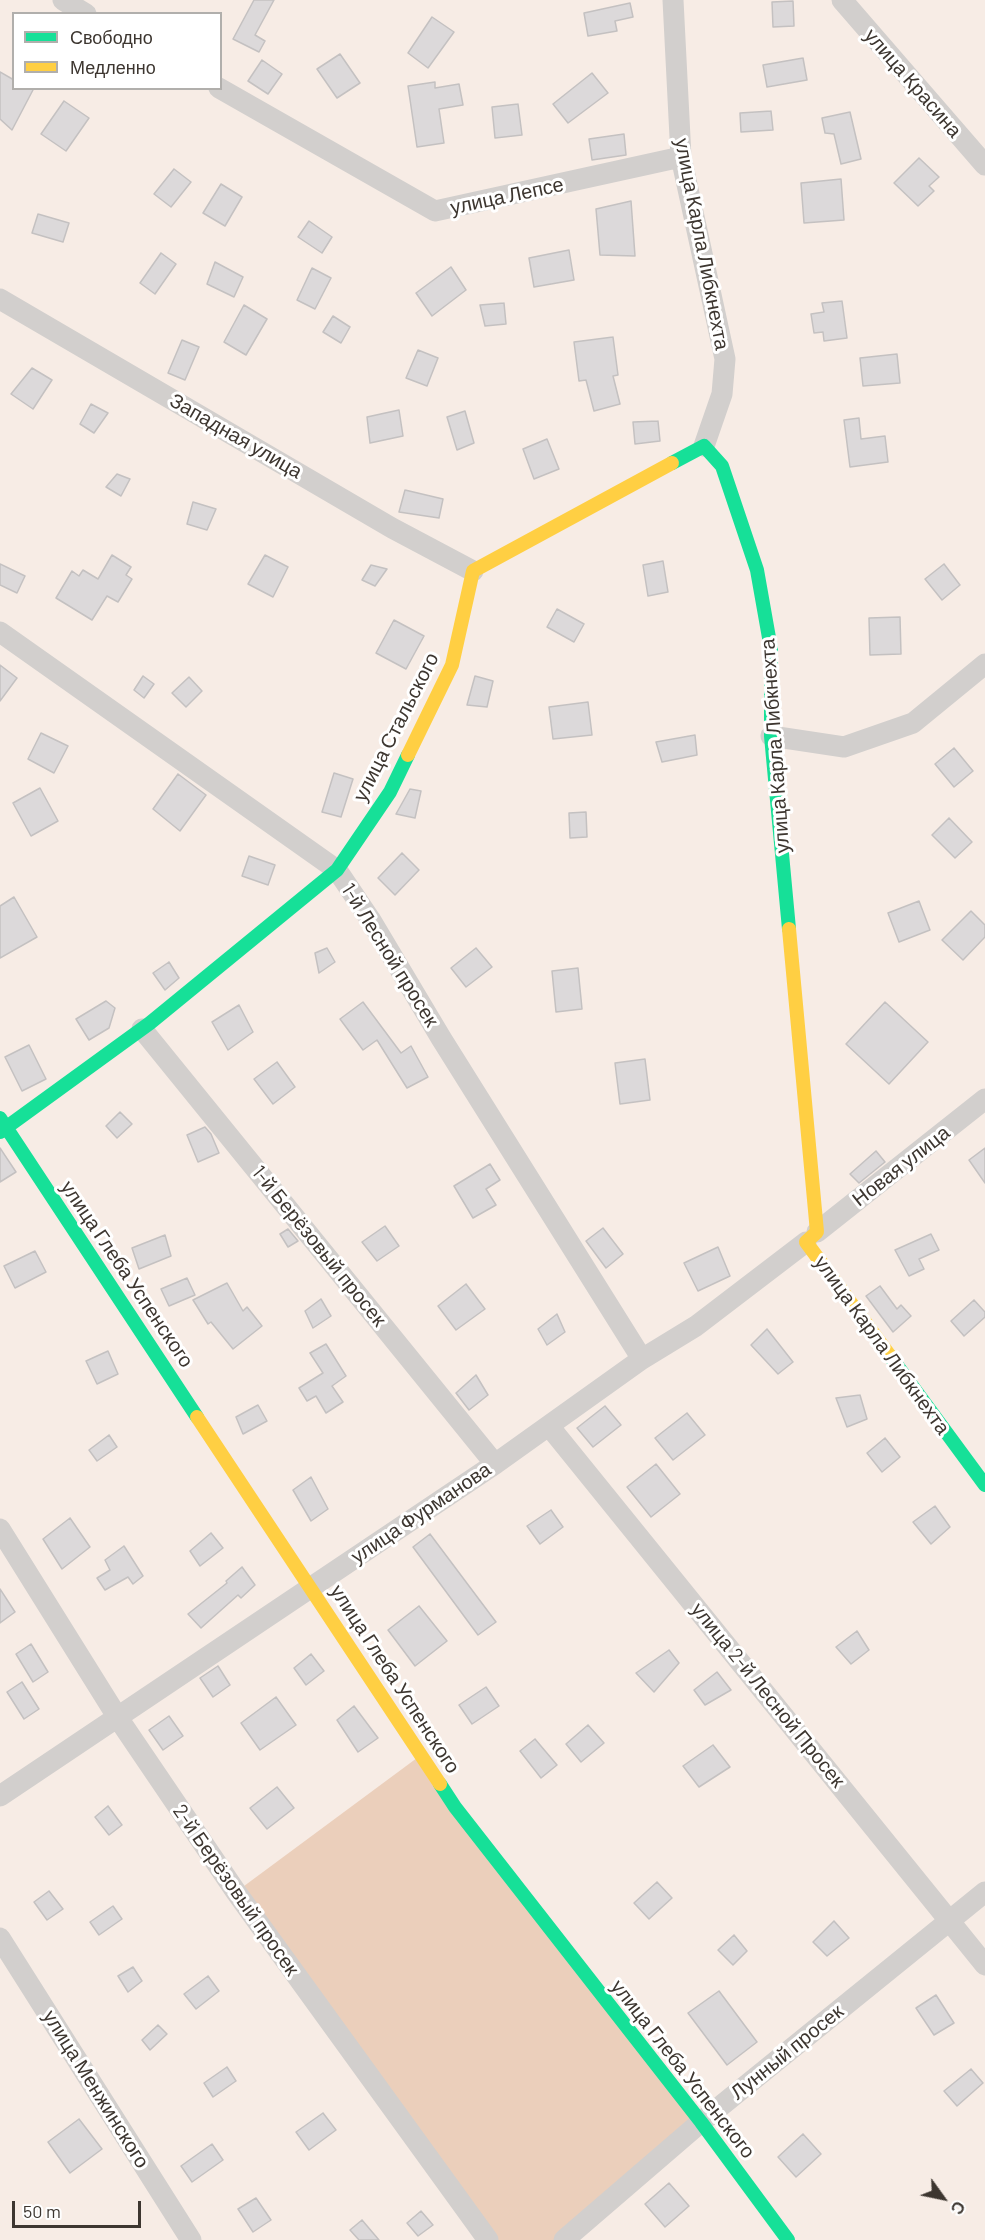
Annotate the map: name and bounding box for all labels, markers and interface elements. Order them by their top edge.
legend [12,12,222,90]
street label: улица Красина [859,24,967,142]
text: Свободно [70,26,153,48]
text: Медленно [70,56,156,78]
street label: улица Карла Либкнехта [670,136,734,352]
street label: улица Лепсе [448,172,566,220]
street label: Западная улица [166,388,306,484]
street label: улица Карла Либкнехта [756,638,794,854]
street label: улица Стальского [348,649,444,805]
street label: 1-й Лесной просек [336,879,444,1031]
street label: Новая улица [848,1121,954,1211]
street label: 1-й Берёзовый просек [247,1161,391,1331]
street label: улица Глеба Успенского [56,1176,198,1372]
street label: улица Карла Либкнехта [809,1251,955,1439]
street label: улица Фурманова [346,1457,496,1569]
street label: улица Глеба Успенского [325,1580,465,1778]
street label: улица 2-й Лесной Просек [686,1598,850,1792]
street label: 2-й Берёзовый просек [168,1800,304,1980]
street label: улица Глеба Успенского [606,1975,760,2163]
street label: Лунный просек [726,1999,848,2105]
street label: улица Менжинского [38,2006,154,2172]
north arrow [913,2168,973,2228]
scale bar [15,2189,144,2227]
text: С [947,2198,970,2218]
text: 50 m [23,2200,61,2222]

